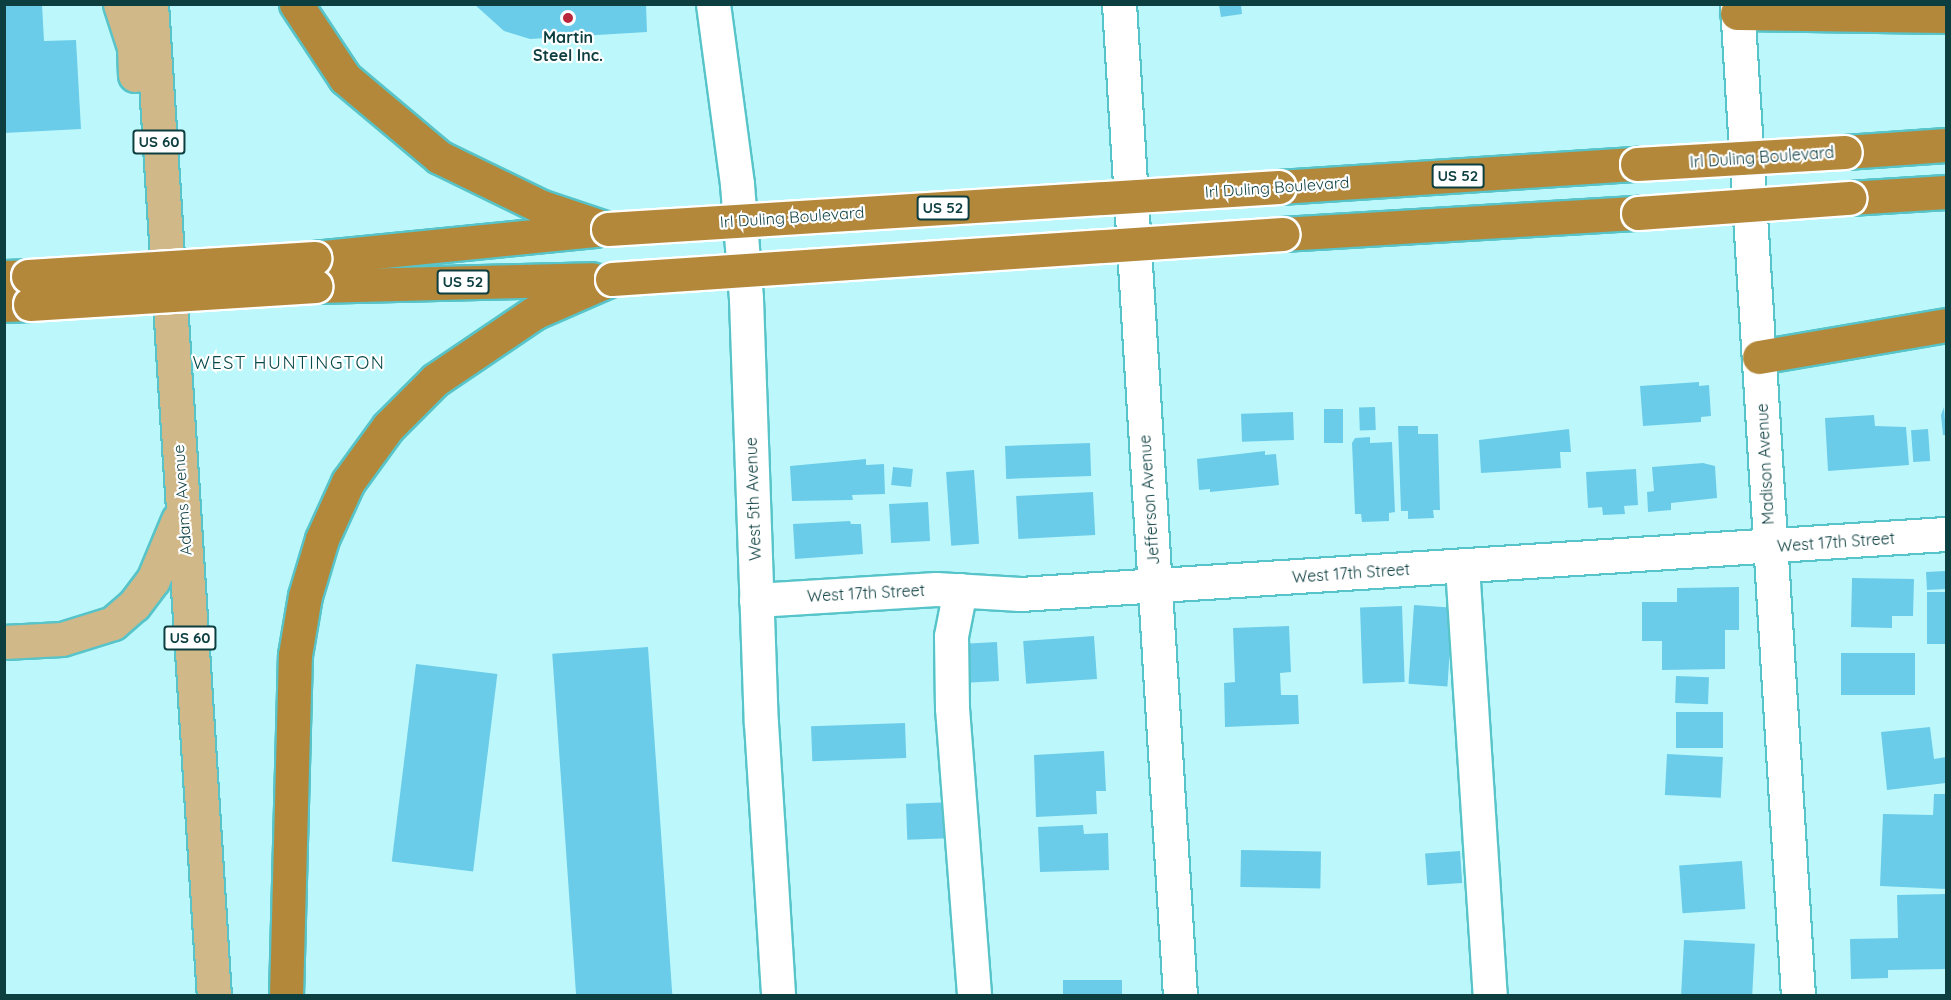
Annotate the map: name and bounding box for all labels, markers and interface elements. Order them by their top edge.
marker: Martin Steel Inc. [561,11,575,25]
place label: Martin Steel Inc. [533,27,603,65]
road number: US 60 [132,130,186,154]
street label: Irl Duling Boulevard [1689,142,1835,172]
road number: US 52 [1431,164,1485,188]
street label: Irl Duling Boulevard [1204,172,1350,202]
road number: US 52 [916,196,970,220]
street label: Irl Duling Boulevard [719,202,865,232]
road number: US 52 [436,270,490,294]
district label: WEST HUNTINGTON [193,352,385,374]
street label: Madison Avenue [1752,403,1778,525]
street label: Jefferson Avenue [1135,434,1163,566]
street label: West 5th Avenue [741,437,765,561]
street label: Adams Avenue [169,444,195,556]
street label: West 17th Street [1776,528,1896,556]
street label: West 17th Street [1291,559,1411,587]
street label: West 17th Street [806,580,926,606]
road number: US 60 [163,626,217,650]

